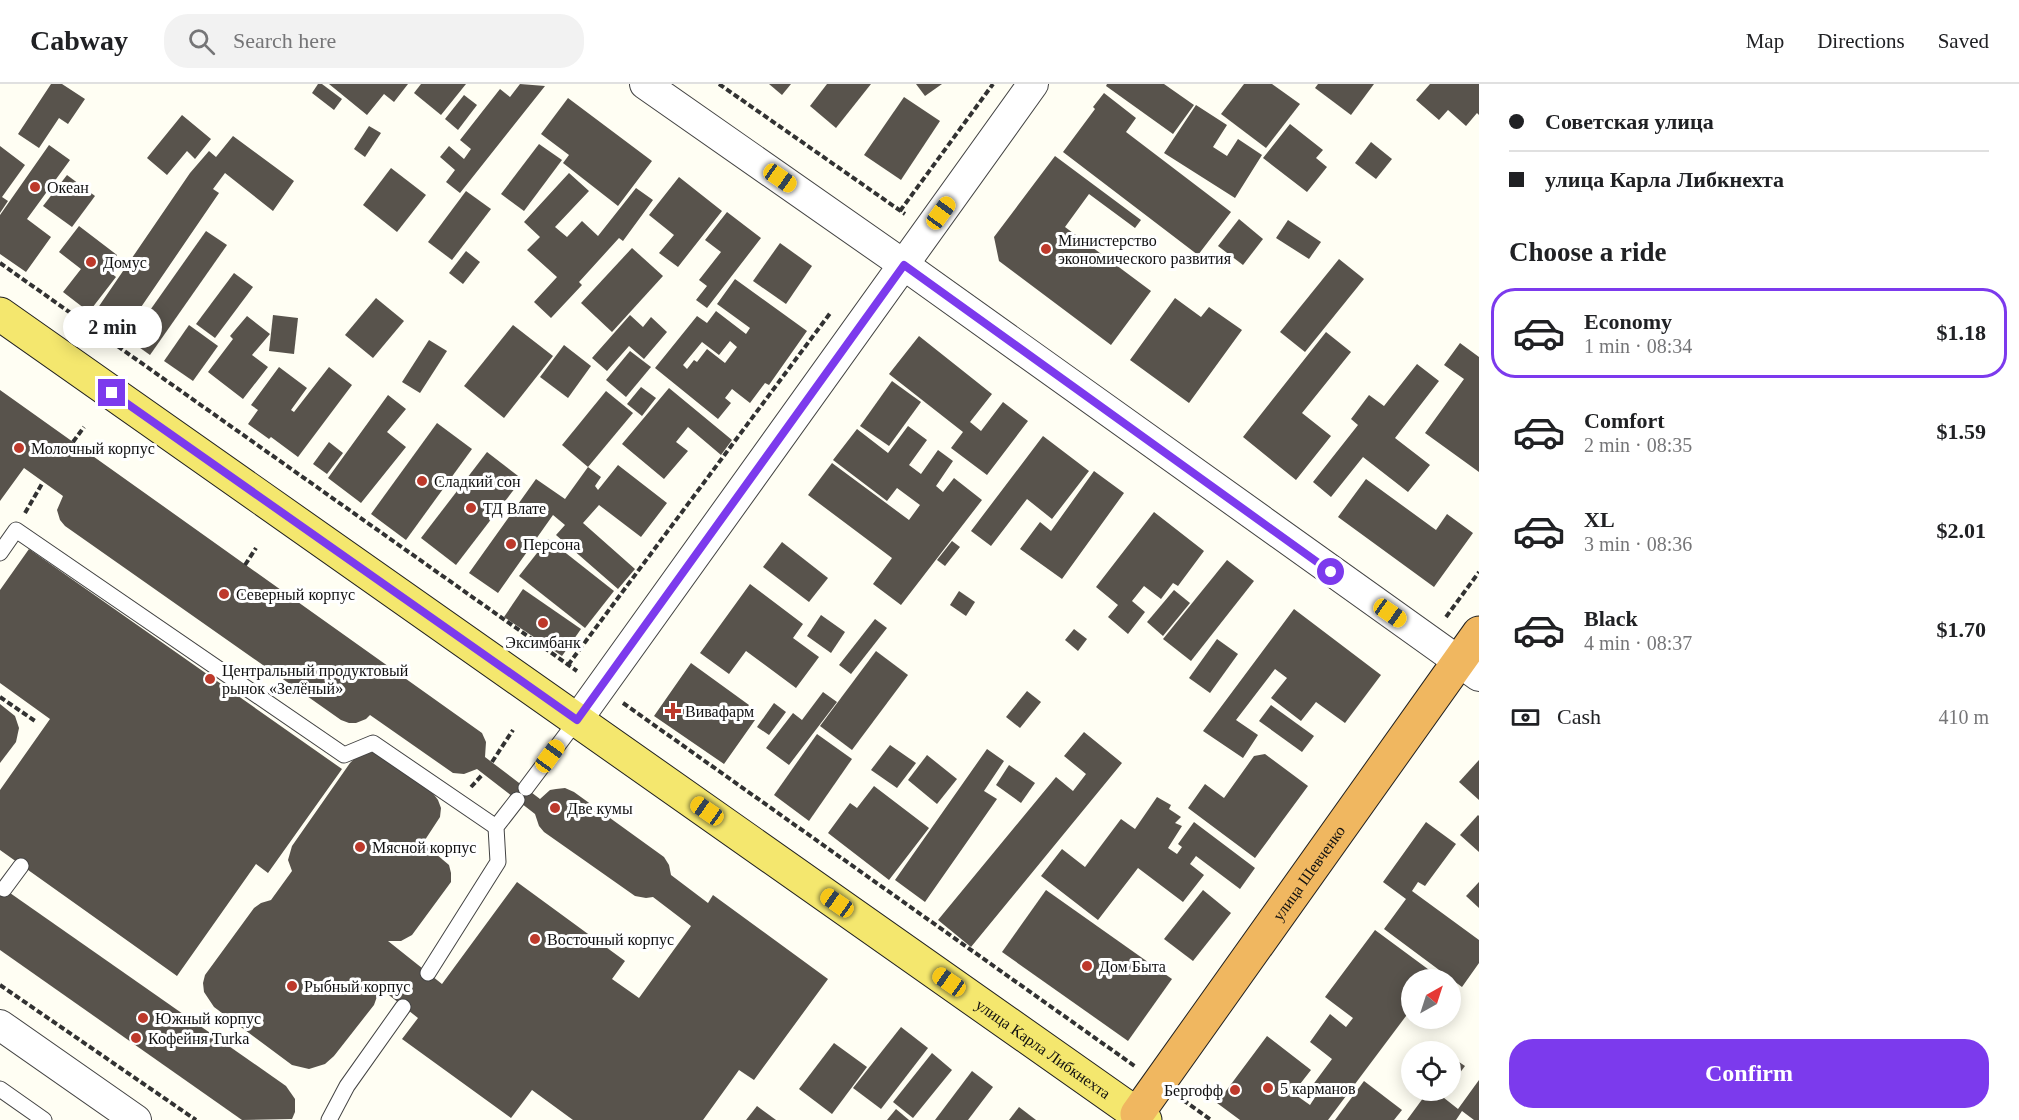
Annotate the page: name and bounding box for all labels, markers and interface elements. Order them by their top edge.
search box [164,14,584,68]
text: Cabway [30,25,128,56]
icon: search [185,25,218,58]
text: Search here [233,28,336,53]
text: Map [1746,29,1784,53]
text: Directions [1817,29,1905,53]
text: Saved [1938,29,1989,53]
text: Советская улица [1545,109,1714,134]
car [760,160,800,196]
text: улица Карла Либкнехта [1545,167,1784,192]
place label: Океан [47,179,89,196]
marker: Океан [28,180,42,194]
car [923,193,959,233]
place label: Министерство экономического развития [1058,232,1232,268]
text: Choose a ride [1509,237,1667,267]
marker: Министерство экономического развития [1039,242,1053,256]
place label: Домус [103,254,147,272]
marker: Домус [84,255,98,269]
callout: 2 min [63,306,162,348]
icon: car [1512,306,1566,360]
text: Economy [1584,309,1672,334]
text: 2 min [88,316,137,338]
text: $1.18 [1937,320,1986,345]
text: 1 min · 08:34 [1584,335,1692,357]
route end [98,379,125,406]
icon: car [1512,405,1566,459]
text: Comfort [1584,408,1665,433]
text: $1.59 [1937,419,1986,444]
text: 2 min · 08:35 [1584,434,1692,456]
place label: Молочный корпус [31,440,155,458]
marker: Молочный корпус [12,441,26,455]
place label: Сладкий сон [434,473,521,491]
marker: Сладкий сон [415,474,429,488]
place label: ТД Влате [483,500,546,518]
marker: ТД Влате [464,501,478,515]
icon: car [1512,504,1566,558]
text: XL [1584,507,1615,532]
text: $2.01 [1937,518,1986,543]
text: 3 min · 08:36 [1584,533,1692,555]
place label: Персона [523,536,580,554]
marker: Персона [504,537,518,551]
route start [1317,558,1344,585]
place label: Северный корпус [236,586,355,604]
marker: Северный корпус [217,587,231,601]
car [1370,595,1410,631]
icon: car [1512,603,1566,657]
text: Black [1584,606,1638,631]
marker: Эксимбанк [536,616,550,630]
text: $1.70 [1937,617,1986,642]
text: 4 min · 08:37 [1584,632,1692,654]
place label: Эксимбанк [505,634,581,651]
place label: Центральный продуктовый рынок «Зелёный» [222,662,409,698]
marker: Центральный продуктовый рынок «Зелёный» [203,672,217,686]
icon: cash [1509,701,1542,734]
place label: Вивафарм [685,703,754,721]
marker: Вивафарм [666,704,680,718]
text: Cash [1557,704,1601,729]
text: 410 m [1938,706,1989,728]
car [532,736,568,776]
car [687,793,727,829]
place label: Две кумы [567,800,633,818]
marker: Две кумы [548,801,562,815]
street label: улица Шевченко [1269,822,1348,924]
place label: Мясной корпус [372,839,476,857]
marker: Мясной корпус [353,840,367,854]
car [817,885,857,921]
place label: Восточный корпус [547,931,674,949]
marker: Восточный корпус [528,932,542,946]
place label: Дом Быта [1099,958,1166,976]
marker: Дом Быта [1080,959,1094,973]
car [929,964,969,1000]
north arrow [1401,969,1461,1029]
map controls [1401,969,1461,1101]
place label: Рыбный корпус [304,978,410,996]
marker: Рыбный корпус [285,979,299,993]
street label: улица Карла Либкнехта [972,996,1114,1102]
place label: Южный корпус [155,1010,261,1028]
marker: Южный корпус [136,1011,150,1025]
place label: Кофейня Turka [148,1030,249,1048]
marker: Кофейня Turka [129,1031,143,1045]
button: Confirm [1509,1039,1989,1108]
button: locate [1401,1041,1461,1101]
place label: 5 карманов [1280,1080,1356,1098]
marker: 5 карманов [1261,1081,1275,1095]
place label: Бергофф [1164,1082,1223,1100]
marker: Бергофф [1228,1083,1242,1097]

